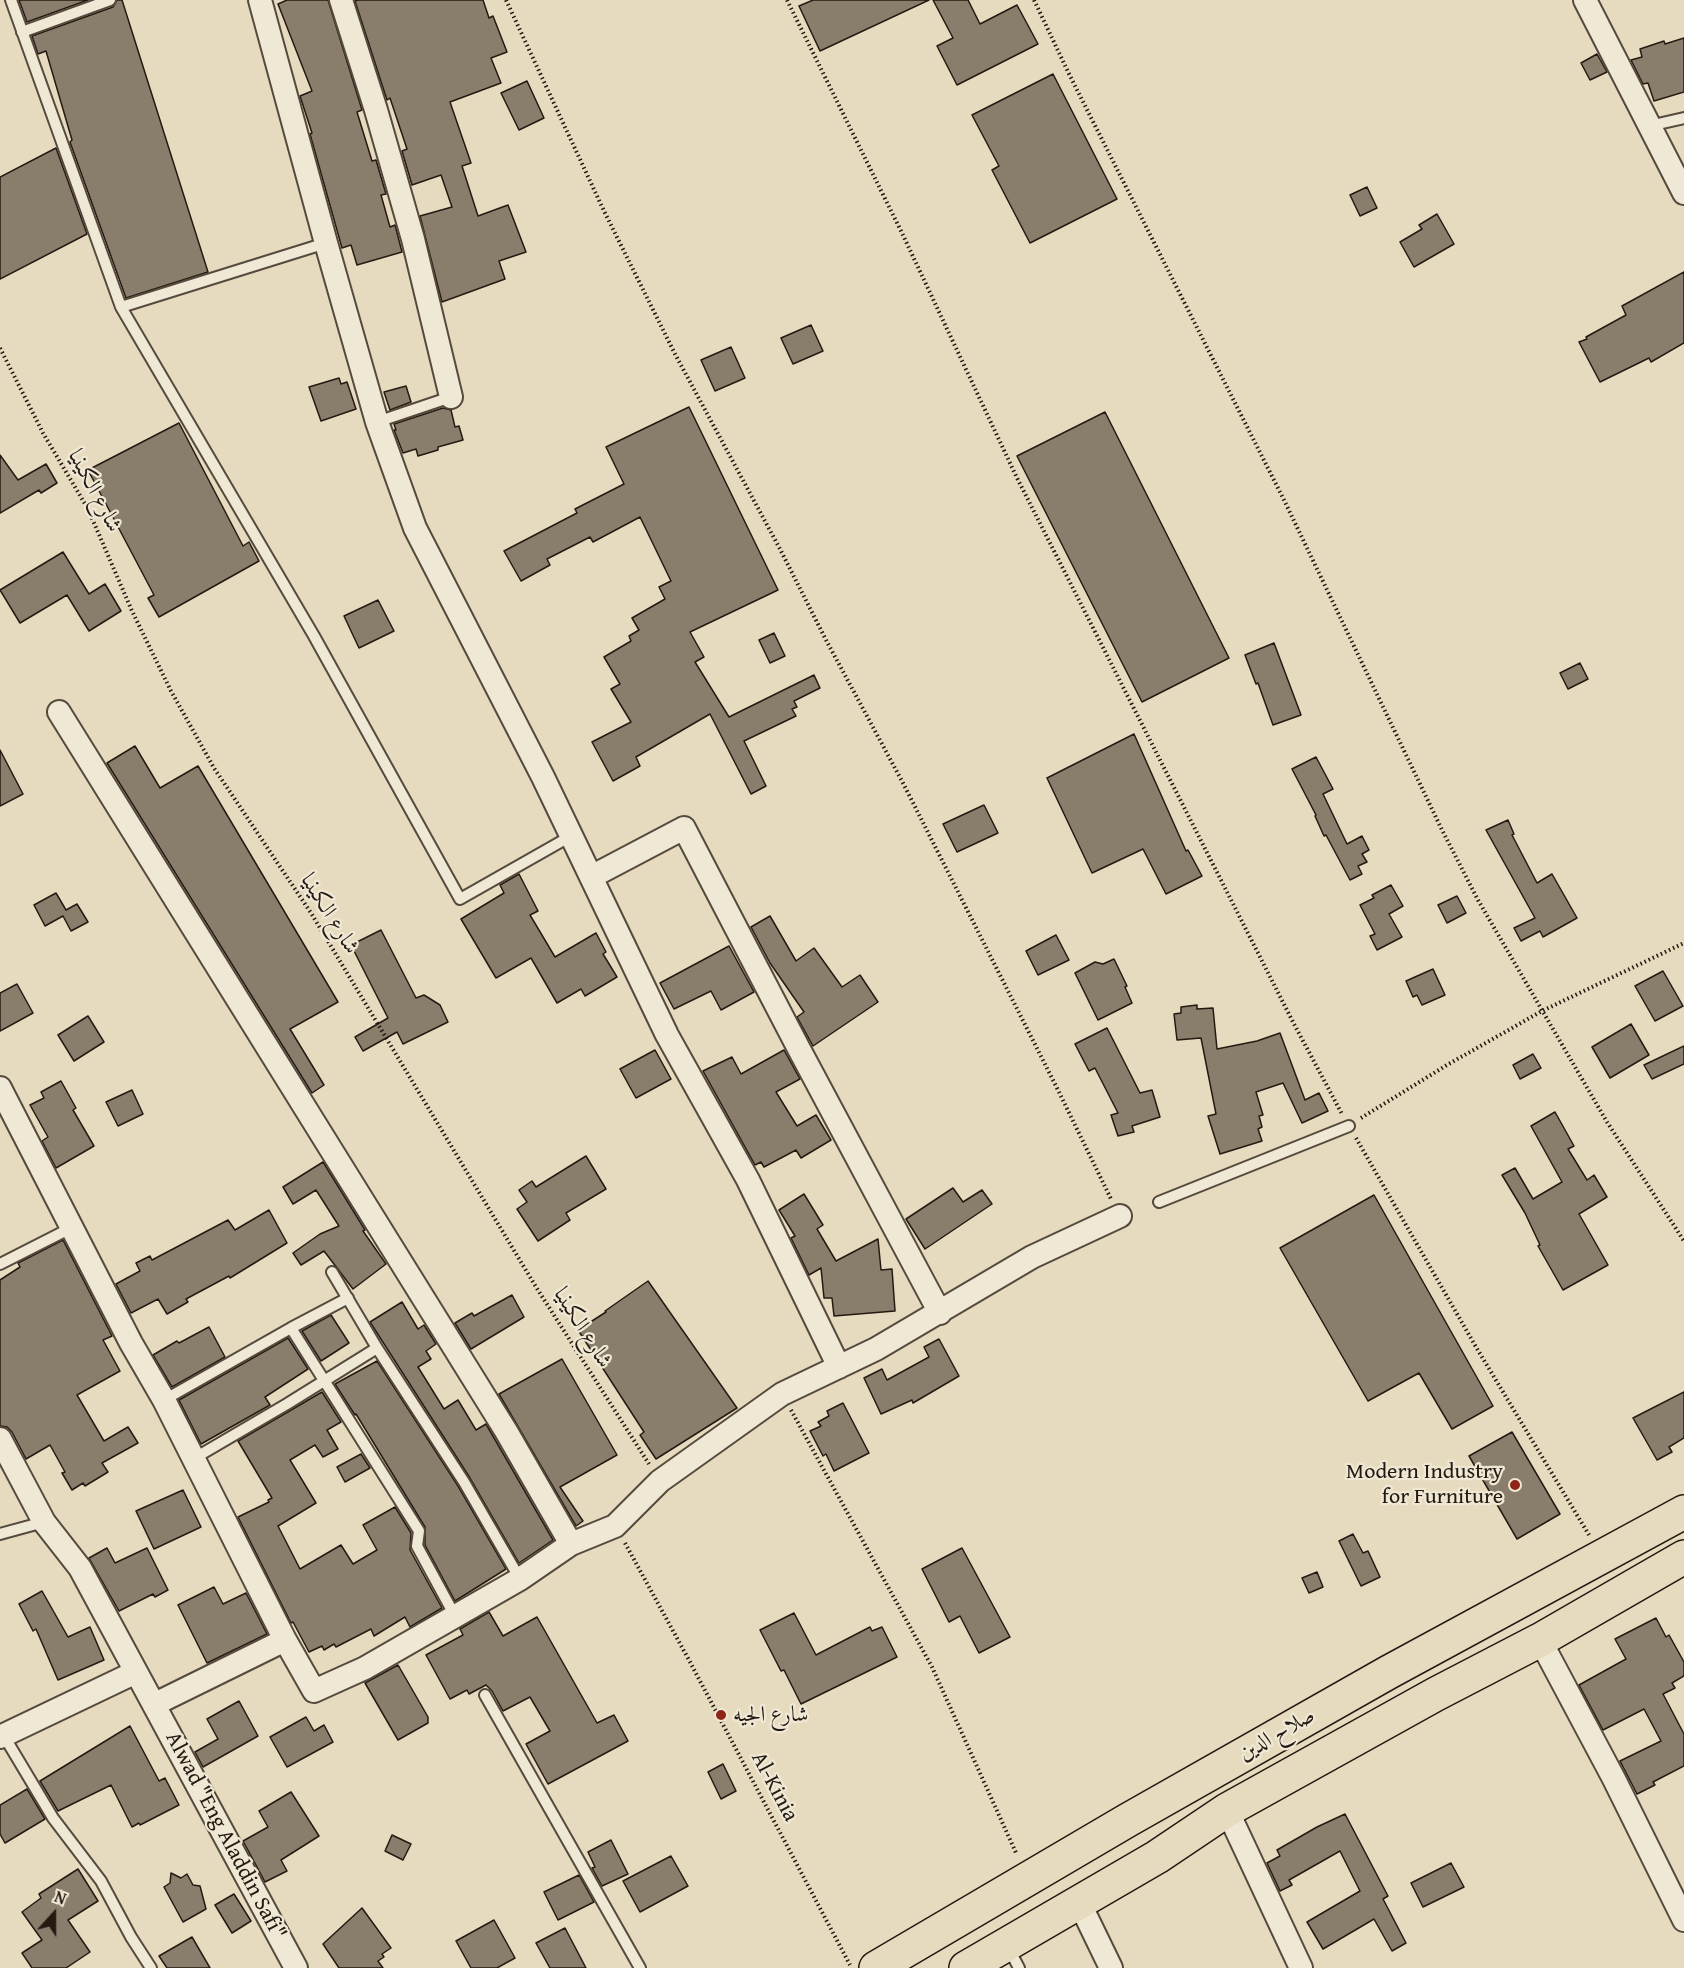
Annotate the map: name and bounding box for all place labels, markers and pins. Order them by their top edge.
place label: Modern Industry for Furniture [1346,1459,1503,1510]
marker: Modern Industry for Furniture [1508,1478,1522,1492]
place label: شارع الجيه [733,1702,808,1728]
marker: شارع الجيه [714,1708,728,1722]

